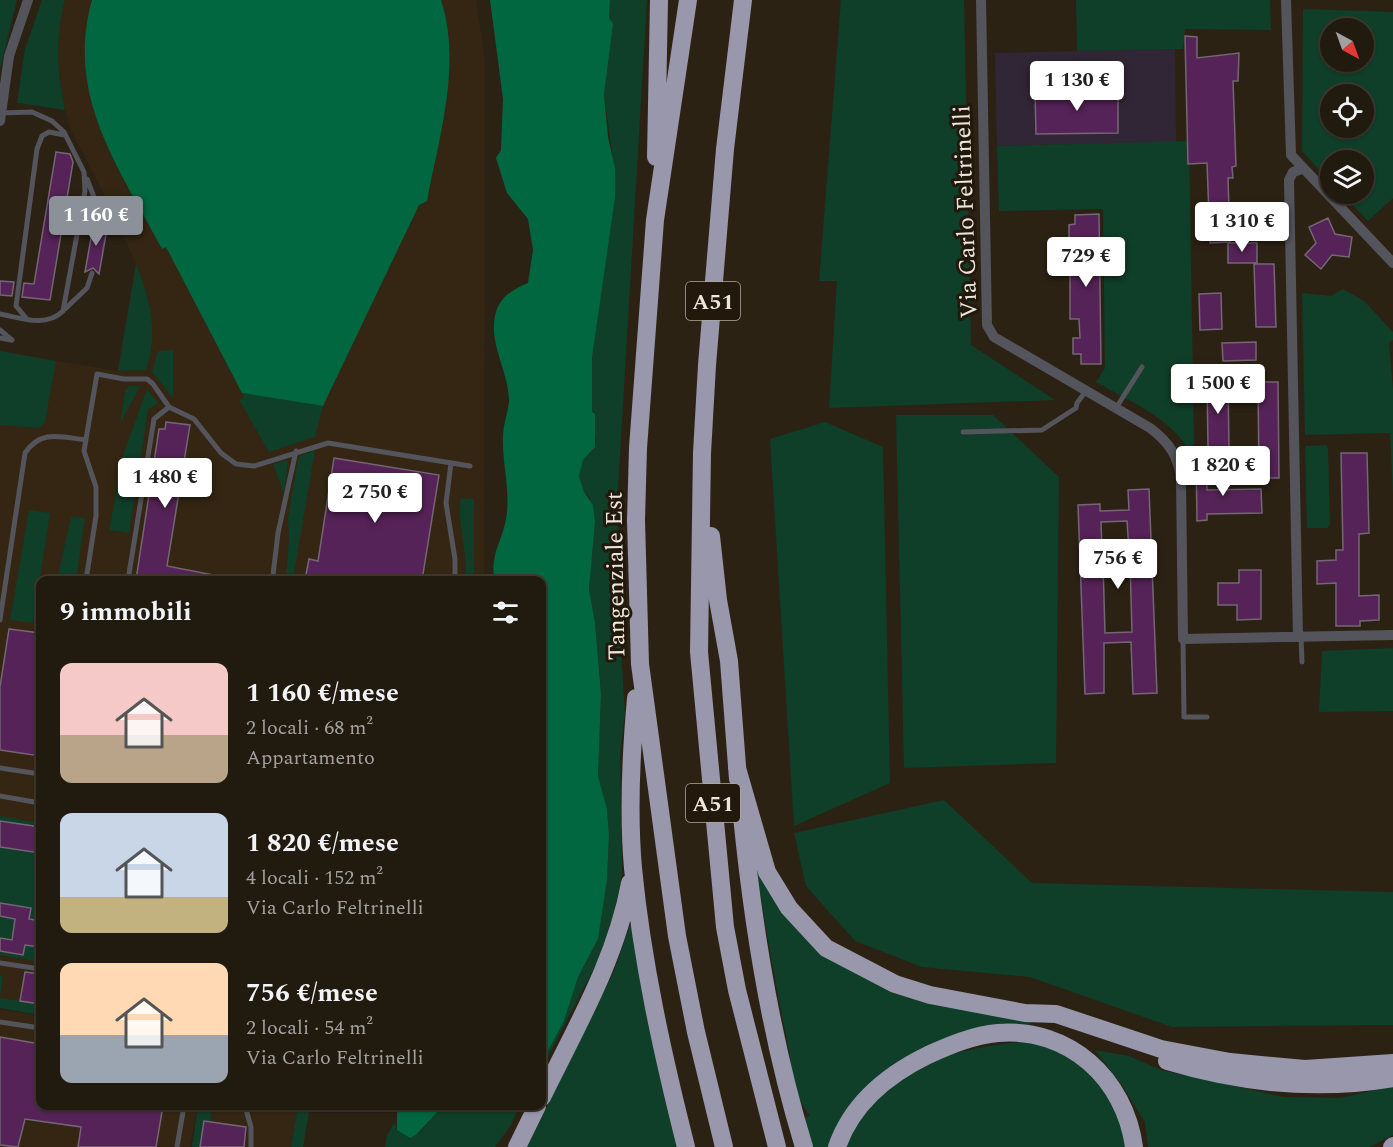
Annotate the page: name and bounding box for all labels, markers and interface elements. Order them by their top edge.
north arrow [1320,18,1374,72]
map controls [1320,18,1374,204]
pin: 1 130 € [1022,61,1132,112]
text: 1 130 € [1044,65,1110,95]
button: locate [1320,84,1374,138]
street label: Via Carlo Feltrinelli [944,105,988,319]
button: layers [1320,150,1374,204]
pin: 1 160 € [41,196,151,247]
text: 1 160 € [63,200,129,230]
pin: 1 310 € [1187,202,1297,253]
text: 1 310 € [1209,206,1275,236]
pin: 729 € [1044,237,1128,288]
text: 729 € [1061,241,1111,271]
road number: A51 [686,282,740,320]
pin: 1 500 € [1163,364,1273,415]
text: 1 500 € [1185,368,1251,398]
pin: 1 820 € [1168,446,1278,497]
text: 1 820 € [1190,450,1256,480]
pin: 1 480 € [110,458,220,509]
text: 1 480 € [132,462,198,492]
pin: 2 750 € [320,473,430,524]
text: 2 750 € [342,477,408,507]
street label: Tangenziale Est [597,491,635,661]
pin: 756 € [1076,539,1160,590]
text: 756 € [1093,543,1143,573]
text: 9 immobili [60,592,192,632]
icon: filters [489,596,522,629]
text: 1 160 €/mese [246,673,399,713]
icon: home [108,687,180,759]
text: 2 locali · 68 m² [246,713,373,743]
text: Appartamento [246,743,375,773]
road number: A51 [686,784,740,822]
text: 1 820 €/mese [246,823,399,863]
icon: home [108,837,180,909]
text: 4 locali · 152 m² [246,863,383,893]
text: Via Carlo Feltrinelli [246,893,424,923]
text: 756 €/mese [246,973,378,1013]
icon: home [108,987,180,1059]
text: 2 locali · 54 m² [246,1013,373,1043]
text: Via Carlo Feltrinelli [246,1043,424,1073]

